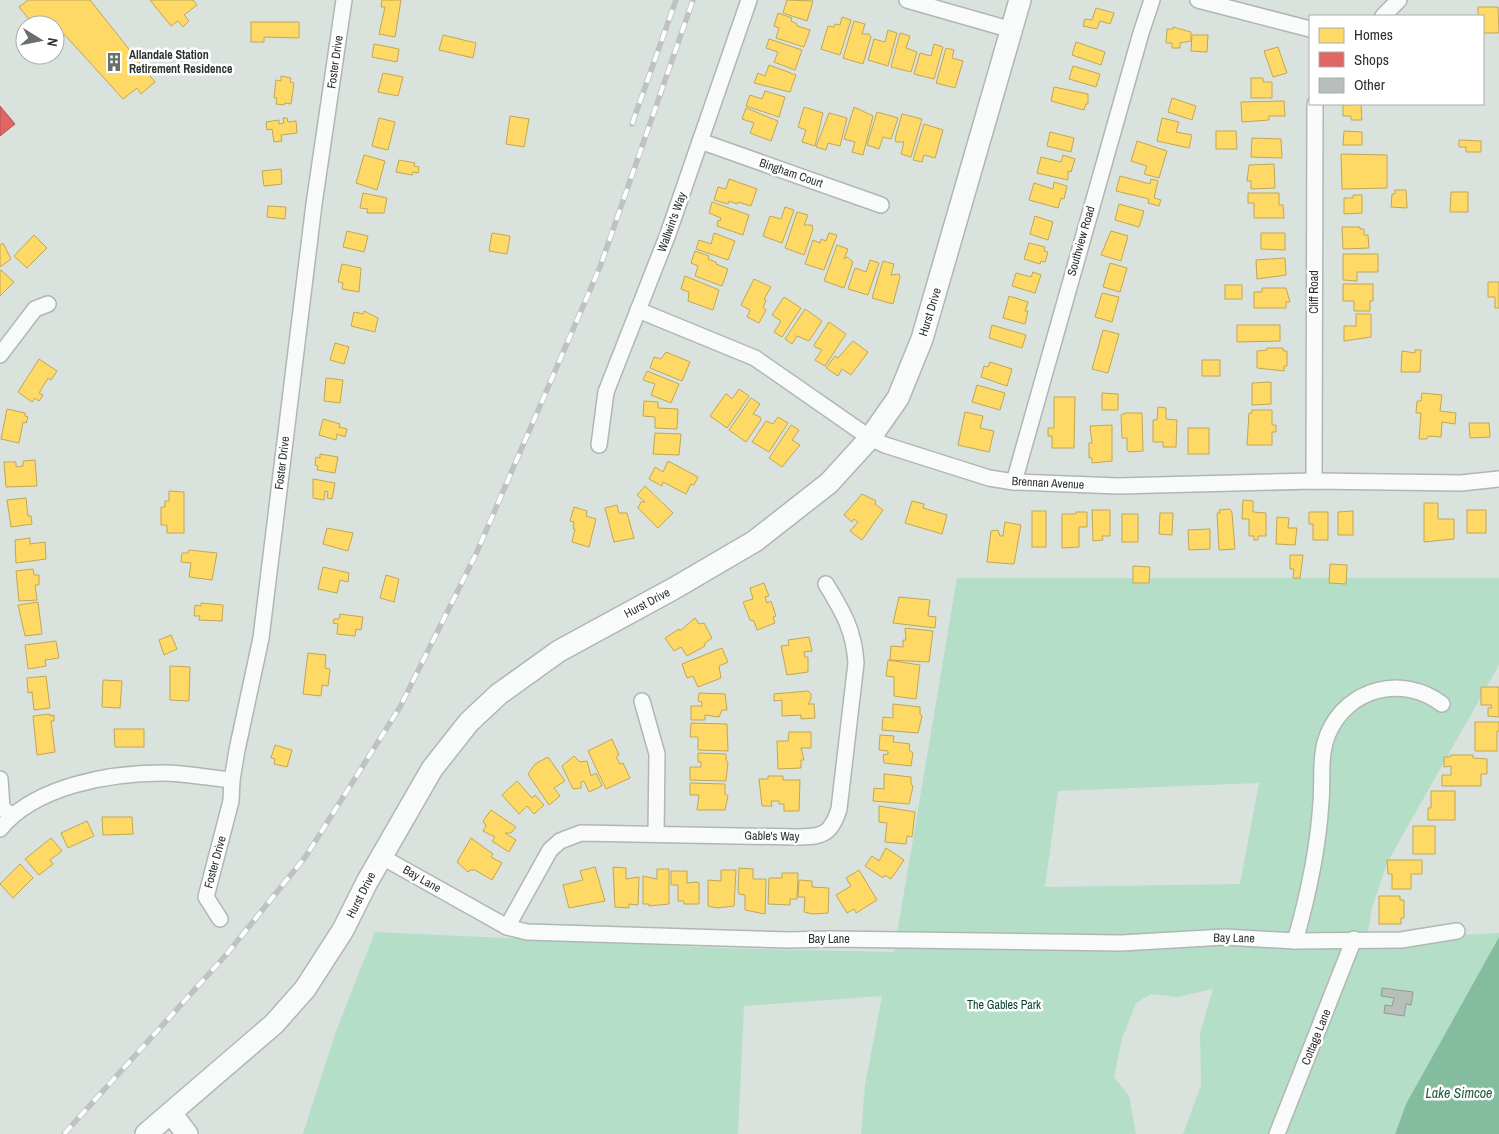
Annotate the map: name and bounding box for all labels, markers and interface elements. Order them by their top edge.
north arrow [15,15,65,65]
legend [1309,15,1484,105]
text: Homes [1354,24,1393,45]
street label: Foster Drive [323,34,347,90]
text: N [43,37,62,48]
place label: Allandale Station Retirement Residence [129,47,233,77]
text: Shops [1354,49,1389,70]
building icon: Allandale Station Retirement Residence [103,51,125,73]
text: Other [1354,74,1385,95]
street label: Bingham Court [757,155,825,191]
street label: Wallwin's Way [654,190,690,254]
street label: Southview Road [1063,204,1099,278]
street label: Cliff Road [1306,270,1322,314]
street label: Hurst Drive [915,286,945,338]
street label: Foster Drive [271,435,293,491]
street label: Brennan Avenue [1011,473,1085,493]
street label: Hurst Drive [621,584,673,622]
street label: Gable's Way [744,828,800,844]
street label: Foster Drive [200,834,230,890]
street label: Bay Lane [400,862,444,896]
street label: Hurst Drive [343,869,379,921]
street label: Bay Lane [1213,930,1255,946]
street label: Bay Lane [808,931,850,947]
park label: The Gables Park [967,997,1041,1013]
street label: Cottage Lane [1298,1007,1334,1067]
water label: Lake Simcoe [1425,1084,1493,1102]

